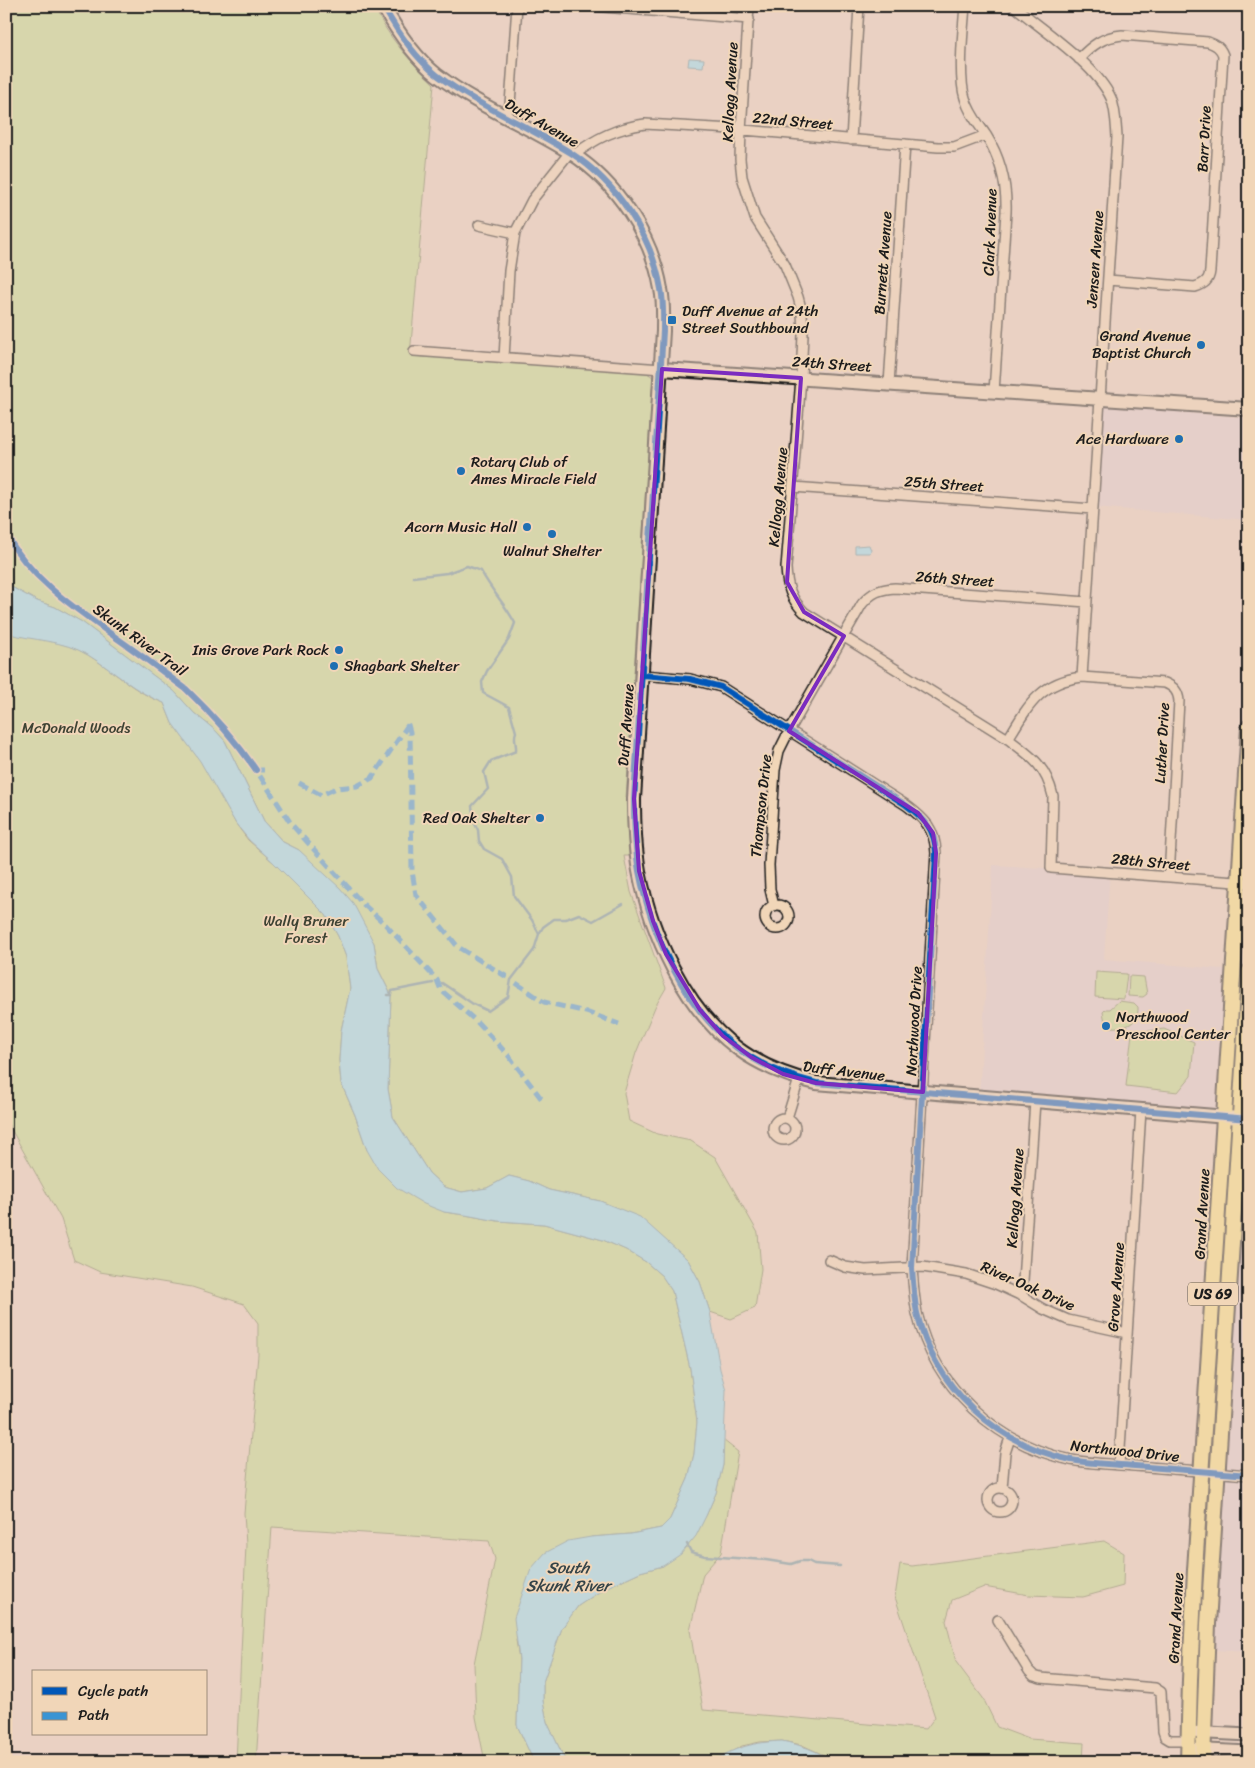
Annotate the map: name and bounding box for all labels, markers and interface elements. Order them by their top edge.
street label: Kellogg Avenue [714,41,746,143]
street label: Duff Avenue [500,91,585,155]
street label: 22nd Street [752,105,835,138]
street label: Barr Drive [1189,105,1219,173]
street label: Clark Avenue [975,188,1005,276]
street label: Jensen Avenue [1079,209,1111,309]
street label: Burnett Avenue [866,210,900,316]
place label: Duff Avenue at 24th Street Southbound [682,298,819,341]
marker: Duff Avenue at 24th Street Southbound [666,314,678,326]
place label: Grand Avenue Baptist Church [1092,323,1191,366]
marker: Grand Avenue Baptist Church [1195,339,1207,351]
street label: 24th Street [791,348,873,380]
place label: Ace Hardware [1075,426,1169,452]
marker: Ace Hardware [1173,433,1185,445]
street label: Kellogg Avenue [761,446,795,548]
place label: Rotary Club of Ames Miracle Field [470,449,597,492]
marker: Rotary Club of Ames Miracle Field [455,465,467,477]
street label: 25th Street [903,468,985,500]
place label: Acorn Music Hall [403,514,518,540]
marker: Acorn Music Hall [521,521,533,533]
marker: Walnut Shelter [546,528,558,540]
place label: Walnut Shelter [503,538,602,564]
street label: 26th Street [915,563,996,595]
street label: Skunk River Trail [87,597,193,684]
place label: Inis Grove Park Rock [191,637,329,663]
marker: Inis Grove Park Rock [333,644,345,656]
place label: Shagbark Shelter [344,653,460,679]
marker: Shagbark Shelter [328,660,340,672]
street label: Duff Avenue [610,683,642,767]
street label: Luther Drive [1147,702,1177,784]
park label: McDonald Woods [22,715,131,741]
street label: Thompson Drive [743,753,779,859]
place label: Red Oak Shelter [423,805,531,831]
marker: Red Oak Shelter [534,812,546,824]
street label: 28th Street [1110,846,1192,878]
park label: Wally Bruner Forest [264,908,349,951]
street label: Northwood Drive [898,965,930,1076]
place label: Northwood Preschool Center [1116,1004,1231,1047]
marker: Northwood Preschool Center [1100,1020,1112,1032]
street label: Duff Avenue [801,1053,887,1089]
street label: Kellogg Avenue [999,1147,1031,1249]
street label: Grand Avenue [1187,1167,1217,1260]
street label: Grove Avenue [1100,1241,1132,1333]
street label: River Oak Drive [977,1254,1080,1319]
road number: US 69 [1188,1282,1238,1306]
street label: Northwood Drive [1069,1432,1181,1470]
water label: South Skunk River [526,1553,614,1600]
street label: Grand Avenue [1161,1571,1191,1664]
legend [32,1670,208,1736]
text: Cycle path [78,1678,149,1704]
text: Path [78,1702,109,1728]

